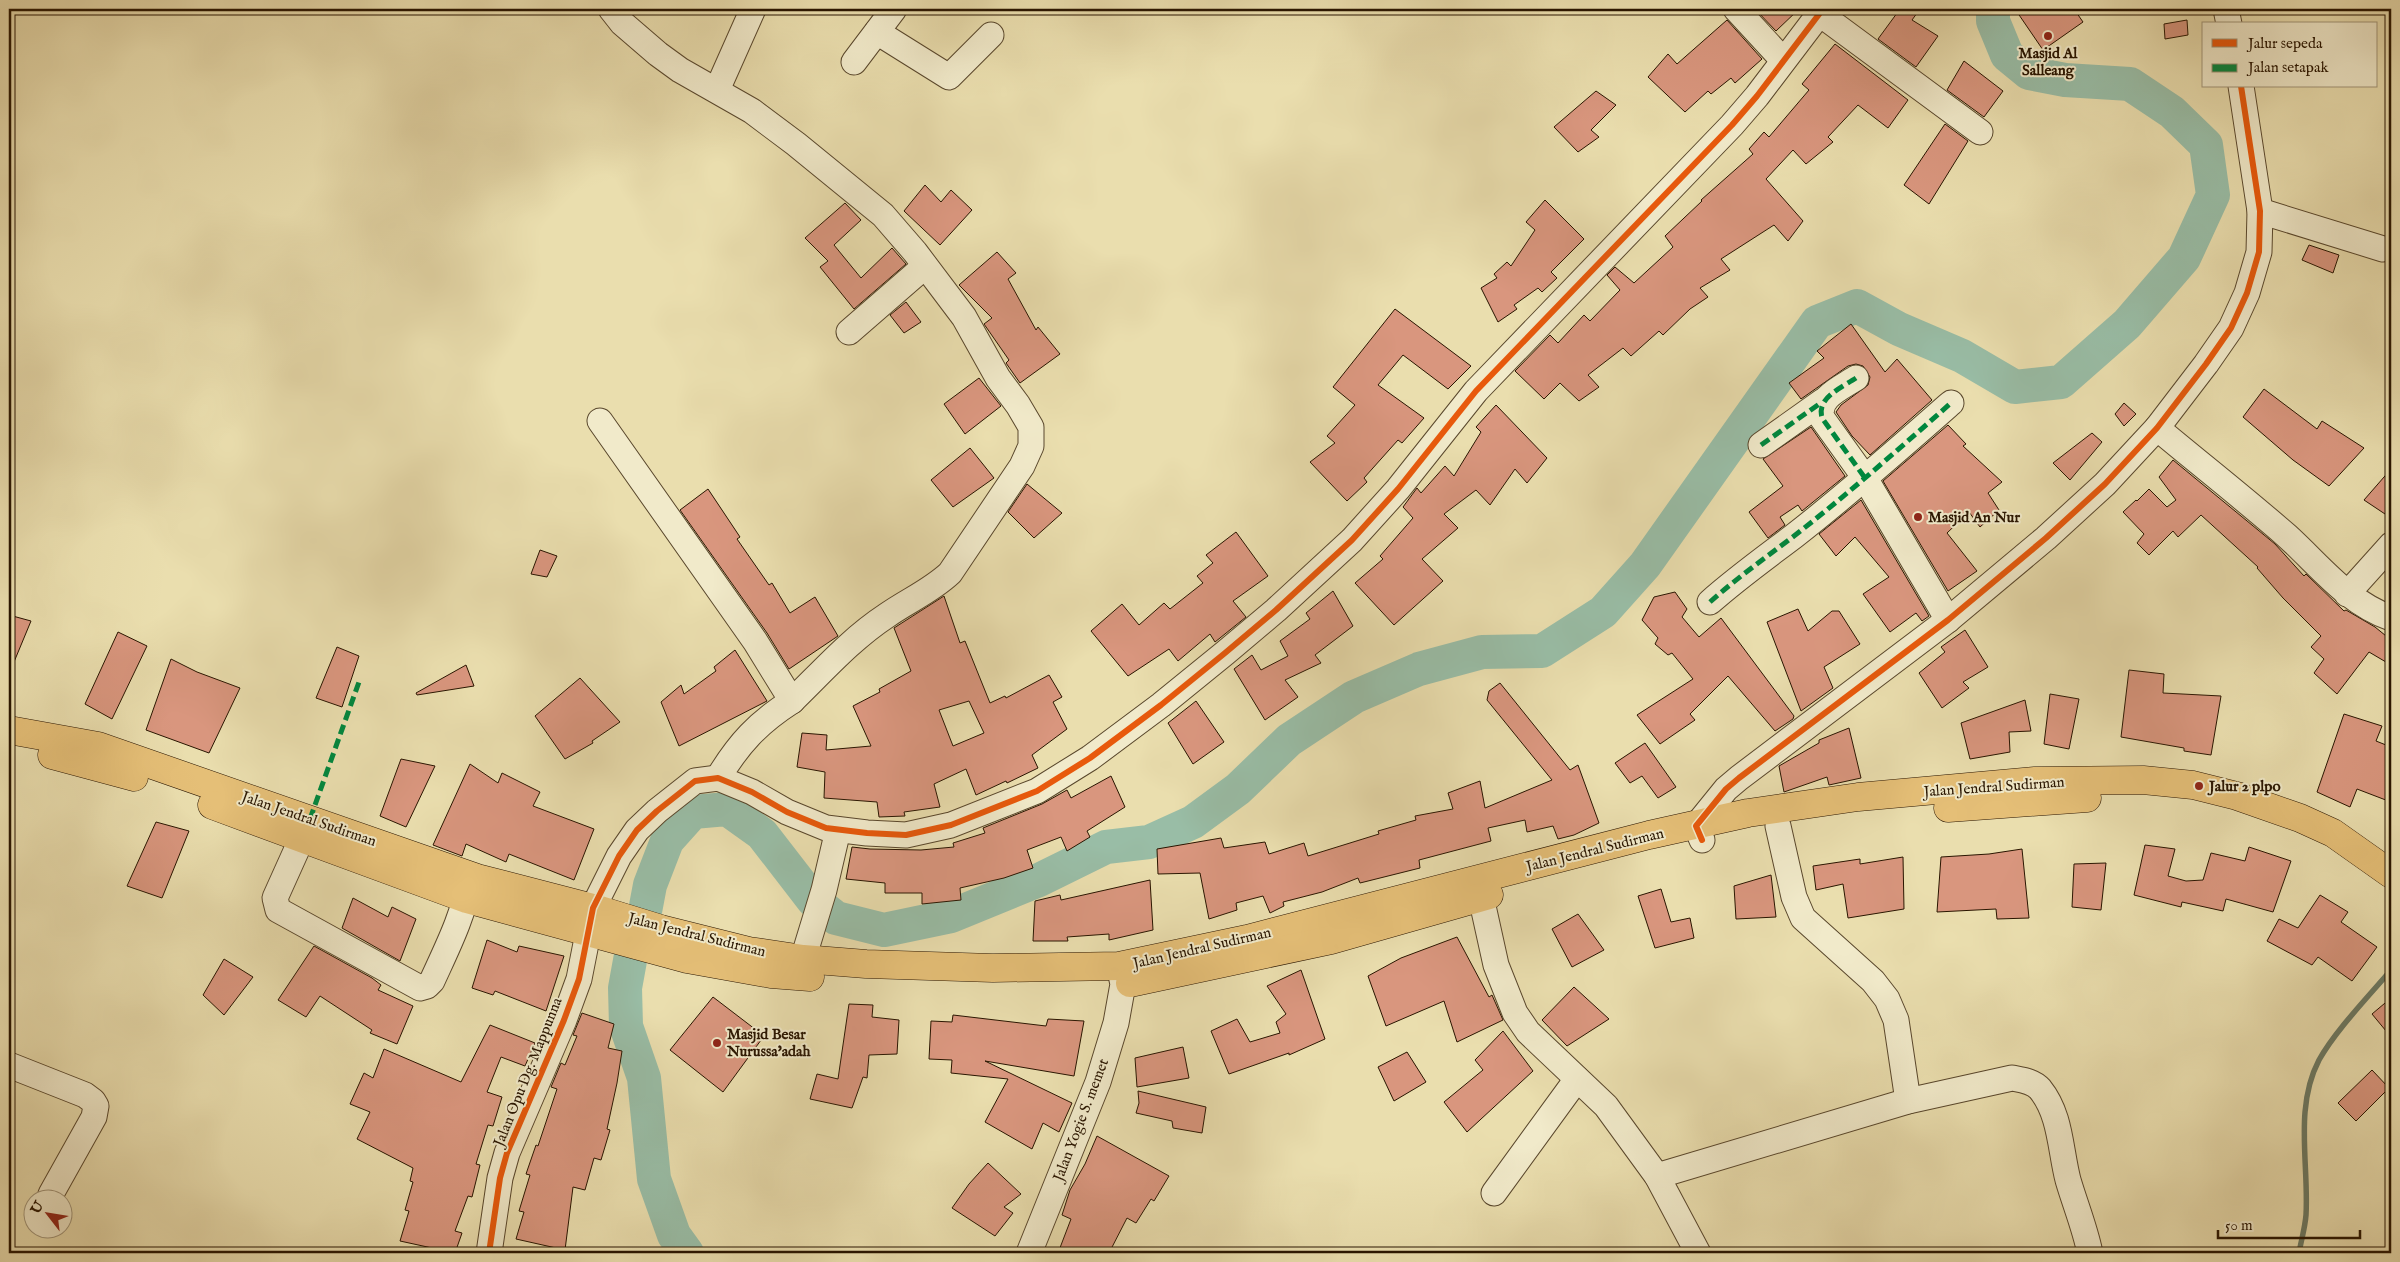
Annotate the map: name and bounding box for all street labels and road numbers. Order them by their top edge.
street label: Jalan Jendral Sudirman [1921,773,2065,802]
street label: Jalan Jendral Sudirman [237,786,379,851]
street label: Jalan Jendral Sudirman [1522,824,1666,877]
street label: Jalan Jendral Sudirman [624,908,768,961]
street label: Jalan Jendral Sudirman [1129,923,1273,974]
street label: Jalan Opu Dg. Mappunna [489,994,567,1151]
street label: Jalan Yogie S. memet [1048,1056,1113,1186]

